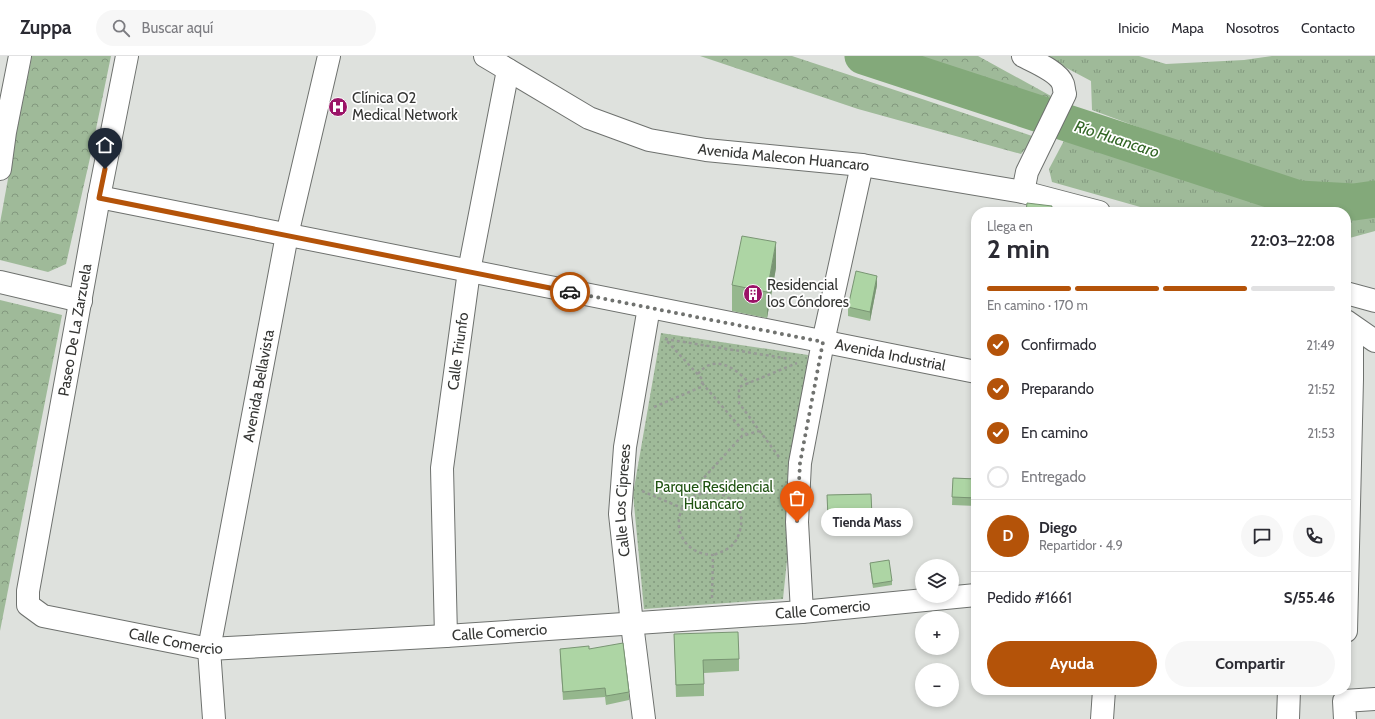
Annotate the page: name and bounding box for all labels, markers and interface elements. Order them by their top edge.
search box [96,10,376,46]
text: Zuppa [20,16,72,39]
icon: search [110,17,132,39]
text: Buscar aquí [142,19,213,37]
text: Inicio [1118,19,1149,37]
text: Mapa [1171,19,1204,37]
text: Nosotros [1226,19,1279,37]
text: Contacto [1301,19,1355,37]
place label: Clínica O2 Medical Network [352,89,458,124]
hospital icon: Clínica O2 Medical Network [327,96,349,118]
water label: Río Huancaro [1072,116,1162,162]
pin [88,128,122,169]
icon: home [94,134,116,156]
street label: Avenida Malecon Huancaro [697,140,871,175]
text: Llega en [987,218,1033,234]
text: 22:03–22:08 [1250,232,1335,250]
text: 2 min [987,233,1050,265]
street label: Paseo De La Zarzuela [54,261,96,398]
courier [550,272,590,312]
place label: Residencial los Cóndores [767,276,849,311]
icon: car [559,281,581,303]
building icon: Residencial los Cóndores [742,283,764,305]
text: En camino · 170 m [987,297,1088,313]
street label: Calle Triunfo [444,311,472,391]
street label: Avenida Bellavista [239,327,278,443]
icon: check [987,334,1009,356]
street label: Avenida Industrial [834,335,948,375]
text: Confirmado [1021,336,1096,354]
text: 21:49 [1306,337,1335,353]
icon: check [987,378,1009,400]
text: Preparando [1021,380,1094,398]
text: 21:52 [1307,381,1335,397]
icon: check [987,422,1009,444]
text: En camino [1021,424,1088,442]
text: 21:53 [1307,425,1335,441]
street label: Calle Los Cipreses [611,443,634,558]
text: Entregado [1021,468,1086,486]
park label: Parque Residencial Huancaro [655,478,774,513]
pin [780,481,814,522]
icon: bag [786,487,808,509]
callout: Tienda Mass [821,508,913,536]
text: Tienda Mass [832,514,902,530]
button: chat [1241,515,1283,557]
button: phone [1293,515,1335,557]
text: Diego [1039,519,1077,537]
text: D [1003,527,1013,545]
text: Repartidor · 4.9 [1039,537,1123,553]
map controls [915,559,959,707]
button: layers [915,559,959,603]
text: Pedido #1661 [987,589,1072,607]
text: S/55.46 [1284,589,1335,607]
street label: Calle Comercio [775,596,871,623]
button: + [915,611,959,655]
street label: Calle Comercio [451,620,548,645]
street label: Calle Comercio [127,624,223,658]
button: Ayuda [987,641,1157,687]
button: Compartir [1165,641,1335,687]
button: − [915,663,959,707]

